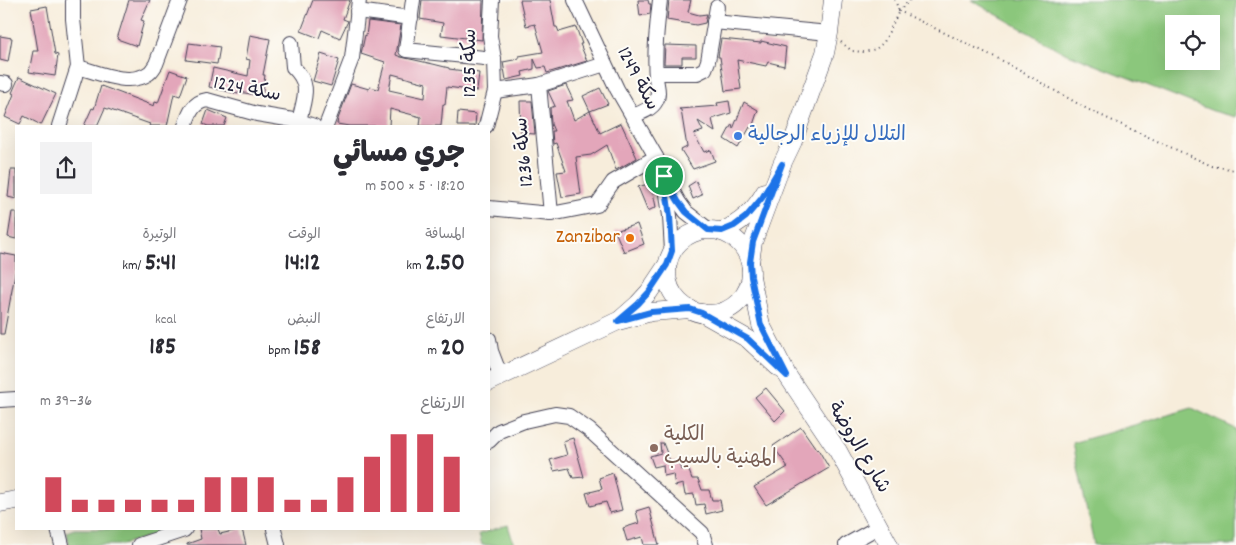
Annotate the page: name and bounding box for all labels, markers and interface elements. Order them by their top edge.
map controls [1165,15,1220,70]
button: locate [1165,15,1220,70]
street label: سكة 1235 [457,28,485,98]
street label: سكة 1249 [609,42,665,116]
street label: سكة 1224 [211,70,283,110]
street label: سكة 1236 [508,116,542,188]
place label: التلال للإزياء الرجالية [748,122,906,150]
marker: التلال للإزياء الرجالية [732,130,744,142]
text: جري مسائي [333,136,465,176]
button: share [40,142,92,194]
pin [643,155,685,197]
icon: arrive [650,162,678,190]
text: 18:20 · 5 × 500 m [365,175,465,198]
place label: Zanzibar [556,224,621,252]
text: الوتيرة [143,225,176,245]
text: الوقت [288,225,321,245]
text: المسافة [425,225,465,245]
marker: Zanzibar [624,232,636,244]
text: 5:41 [145,246,176,282]
text: 14:12 [284,246,321,282]
text: 2.50 [425,246,465,282]
text: /km [122,256,145,276]
text: km [406,256,425,276]
text: kcal [155,310,176,330]
text: النبض [287,310,321,330]
text: الارتفاع [426,310,465,330]
text: 185 [149,330,176,366]
text: 158 [294,331,321,367]
text: 20 [440,331,465,367]
text: bpm [268,341,294,361]
text: m [428,341,440,361]
text: 36–39 m [40,390,92,413]
text: الارتفاع [420,393,465,416]
street label: شارع الروضة [820,397,896,499]
place label: الكلية المهنية بالسيب [664,422,777,473]
marker: الكلية المهنية بالسيب [648,442,660,454]

